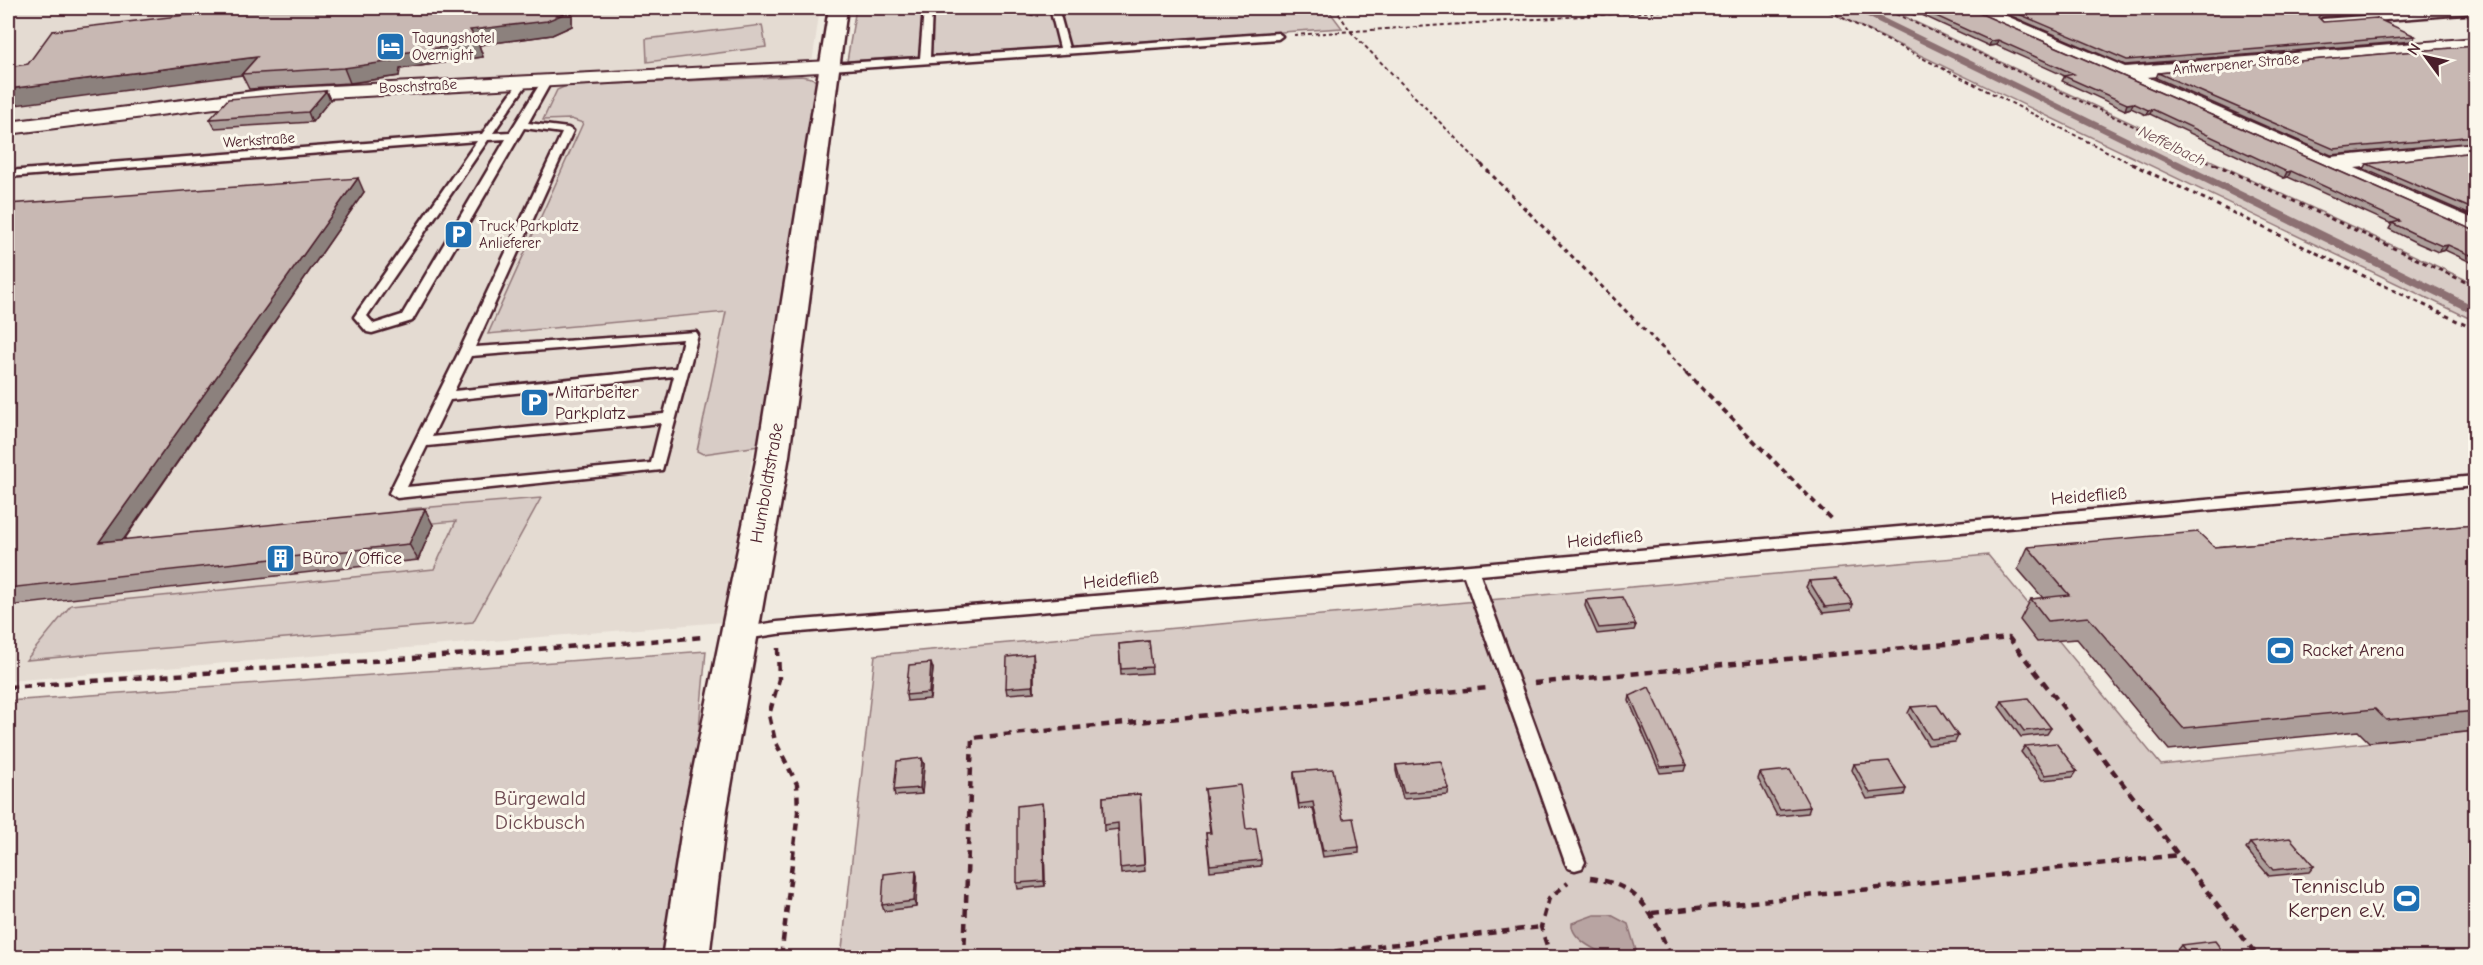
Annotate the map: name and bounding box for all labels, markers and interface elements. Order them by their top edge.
north arrow [2396,27,2456,87]
place label: Tagungshotel Overnight [412,29,495,64]
hotel icon: Tagungshotel Overnight [375,31,407,63]
text: N [2404,40,2425,59]
street label: Antwerpener Straße [2172,49,2301,79]
street label: Boschstraße [379,75,458,97]
water label: Neffelbach [2136,122,2208,170]
street label: Werkstraße [222,128,296,151]
place label: Truck Parkplatz Anlieferer [479,217,579,252]
parking icon: Truck Parkplatz Anlieferer [442,219,474,251]
place label: Mitarbeiter Parkplatz [555,382,640,424]
parking icon: Mitarbeiter Parkplatz [518,386,550,418]
street label: Humboldtstraße [746,421,788,545]
street label: Heidefließ [2050,482,2128,510]
street label: Heidefließ [1566,525,1644,553]
building icon: Büro / Office [265,542,297,574]
place label: Büro / Office [302,548,402,569]
street label: Heidefließ [1082,566,1160,594]
sports icon: Racket Arena [2265,634,2297,666]
place label: Racket Arena [2302,640,2405,661]
park label: Bürgewald Dickbusch [494,786,586,834]
place label: Tennisclub Kerpen e.V. [2288,874,2385,922]
sports icon: Tennisclub Kerpen e.V. [2390,882,2422,914]

